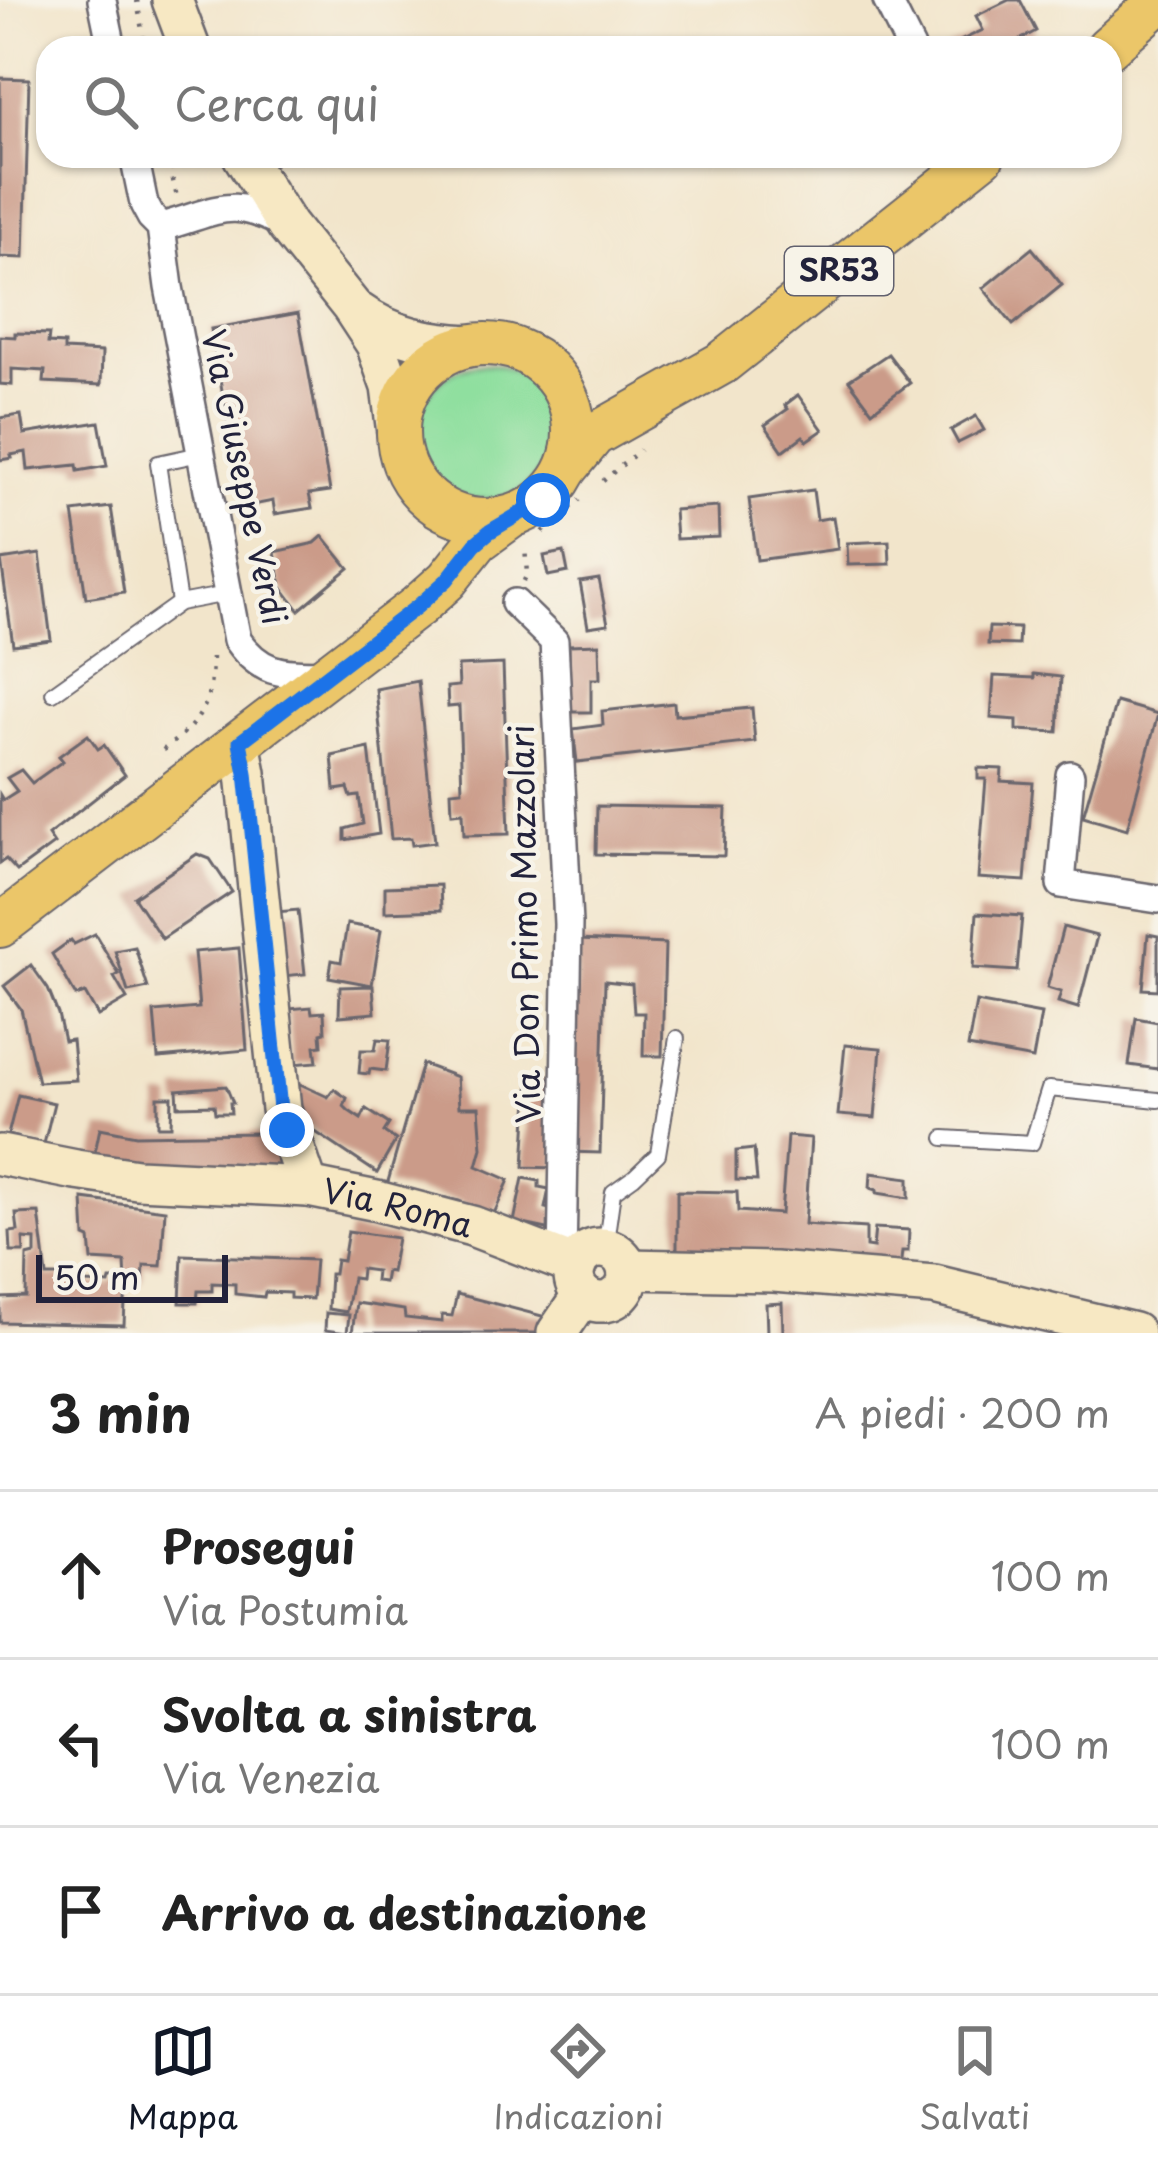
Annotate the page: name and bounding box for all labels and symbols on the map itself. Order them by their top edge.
road number: SR53 [785,247,893,295]
street label: Via Giuseppe Verdi [190,324,302,629]
route start [516,473,570,527]
street label: Via Don Primo Mazzolari [495,724,551,1124]
route end [260,1103,314,1157]
street label: Via Roma [319,1164,478,1248]
scale bar [36,1249,228,1302]

